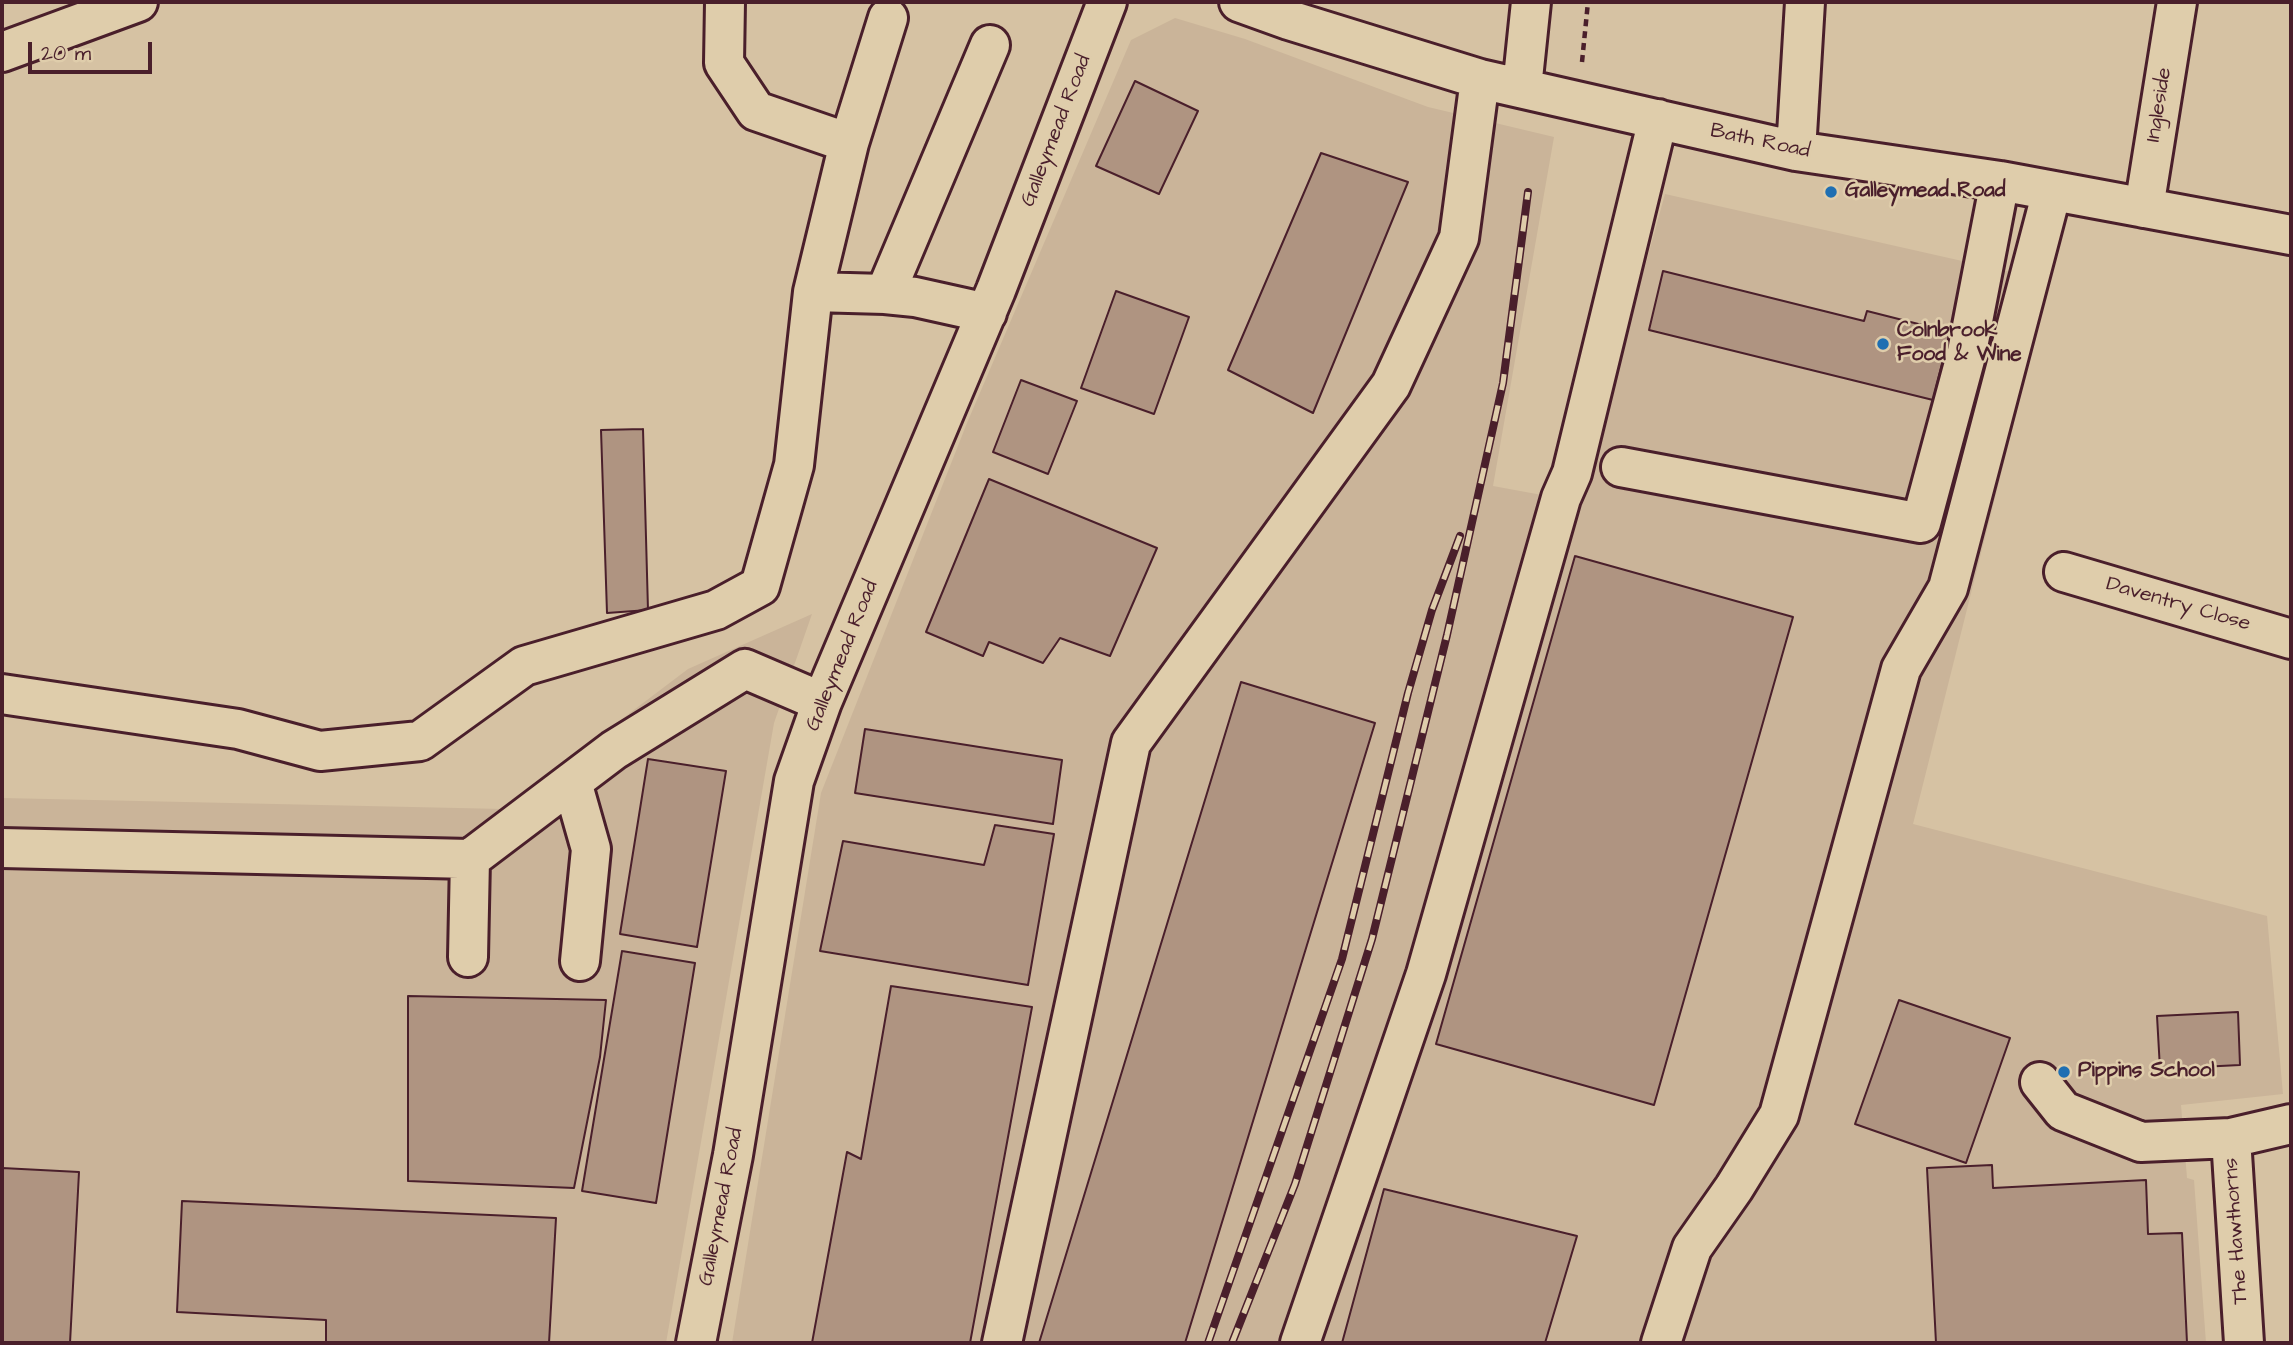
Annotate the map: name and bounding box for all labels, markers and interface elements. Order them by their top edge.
scale bar [32,28,156,72]
text: 20 m [41,39,91,68]
street label: Galleymead Road [1016,52,1098,210]
street label: Ingleside [2142,66,2178,144]
street label: Bath Road [1708,119,1812,165]
place label: Galleymead Road [1845,179,2006,205]
marker: Galleymead Road [1823,184,1839,200]
place label: Colnbrook Food & Wine [1897,319,2022,369]
marker: Colnbrook Food & Wine [1875,336,1891,352]
street label: Daventry Close [2103,572,2253,638]
street label: Galleymead Road [801,577,885,735]
place label: Pippins School [2078,1059,2215,1085]
marker: Pippins School [2056,1064,2072,1080]
street label: Galleymead Road [694,1126,750,1288]
street label: The Hawthorns [2219,1157,2255,1305]

